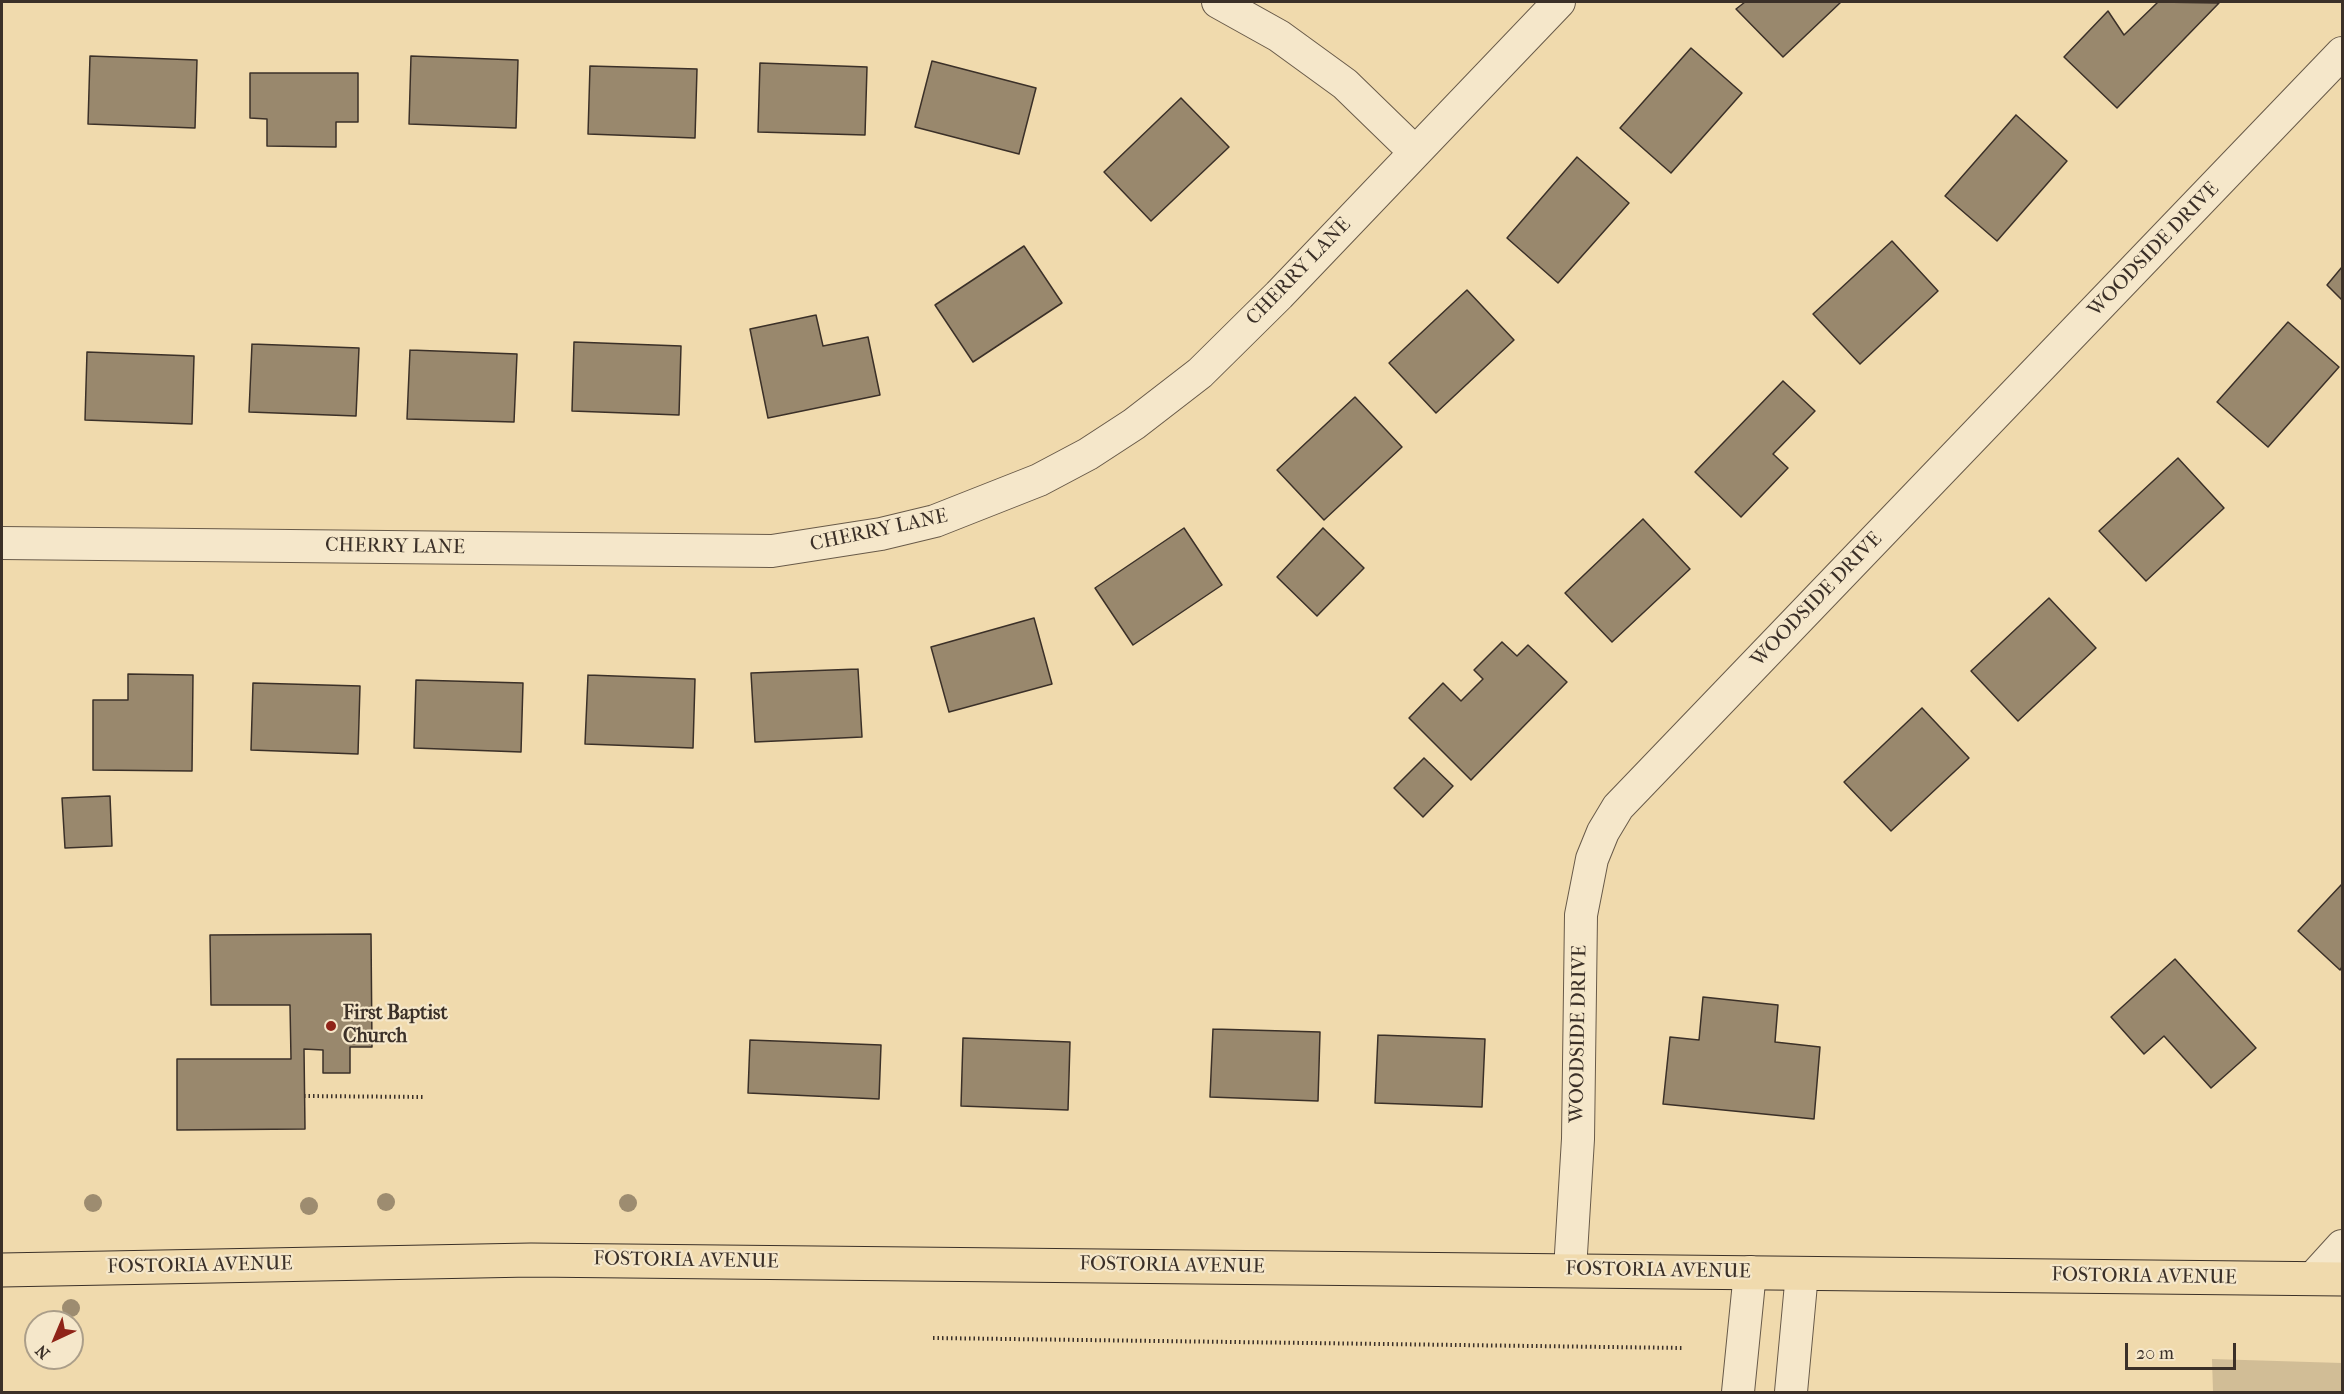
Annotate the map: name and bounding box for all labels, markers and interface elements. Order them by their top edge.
street label: WOODSIDE DRIVE [2084,178,2224,322]
street label: CHERRY LANE [1242,213,1356,331]
street label: CHERRY LANE [808,505,950,557]
street label: WOODSIDE DRIVE [1747,528,1887,672]
street label: CHERRY LANE [325,534,465,560]
street label: WOODSIDE DRIVE [1565,945,1593,1123]
place label: First Baptist Church [343,1002,448,1049]
marker: First Baptist Church [324,1019,338,1033]
street label: FOSTORIA AVENUE [593,1247,779,1275]
street label: FOSTORIA AVENUE [107,1252,293,1280]
street label: FOSTORIA AVENUE [1079,1252,1265,1280]
street label: FOSTORIA AVENUE [1565,1257,1751,1285]
street label: FOSTORIA AVENUE [2051,1263,2237,1291]
north arrow [24,1310,84,1370]
scale bar [2128,1331,2239,1369]
text: N [32,1341,54,1363]
text: 20 m [2136,1343,2174,1364]

